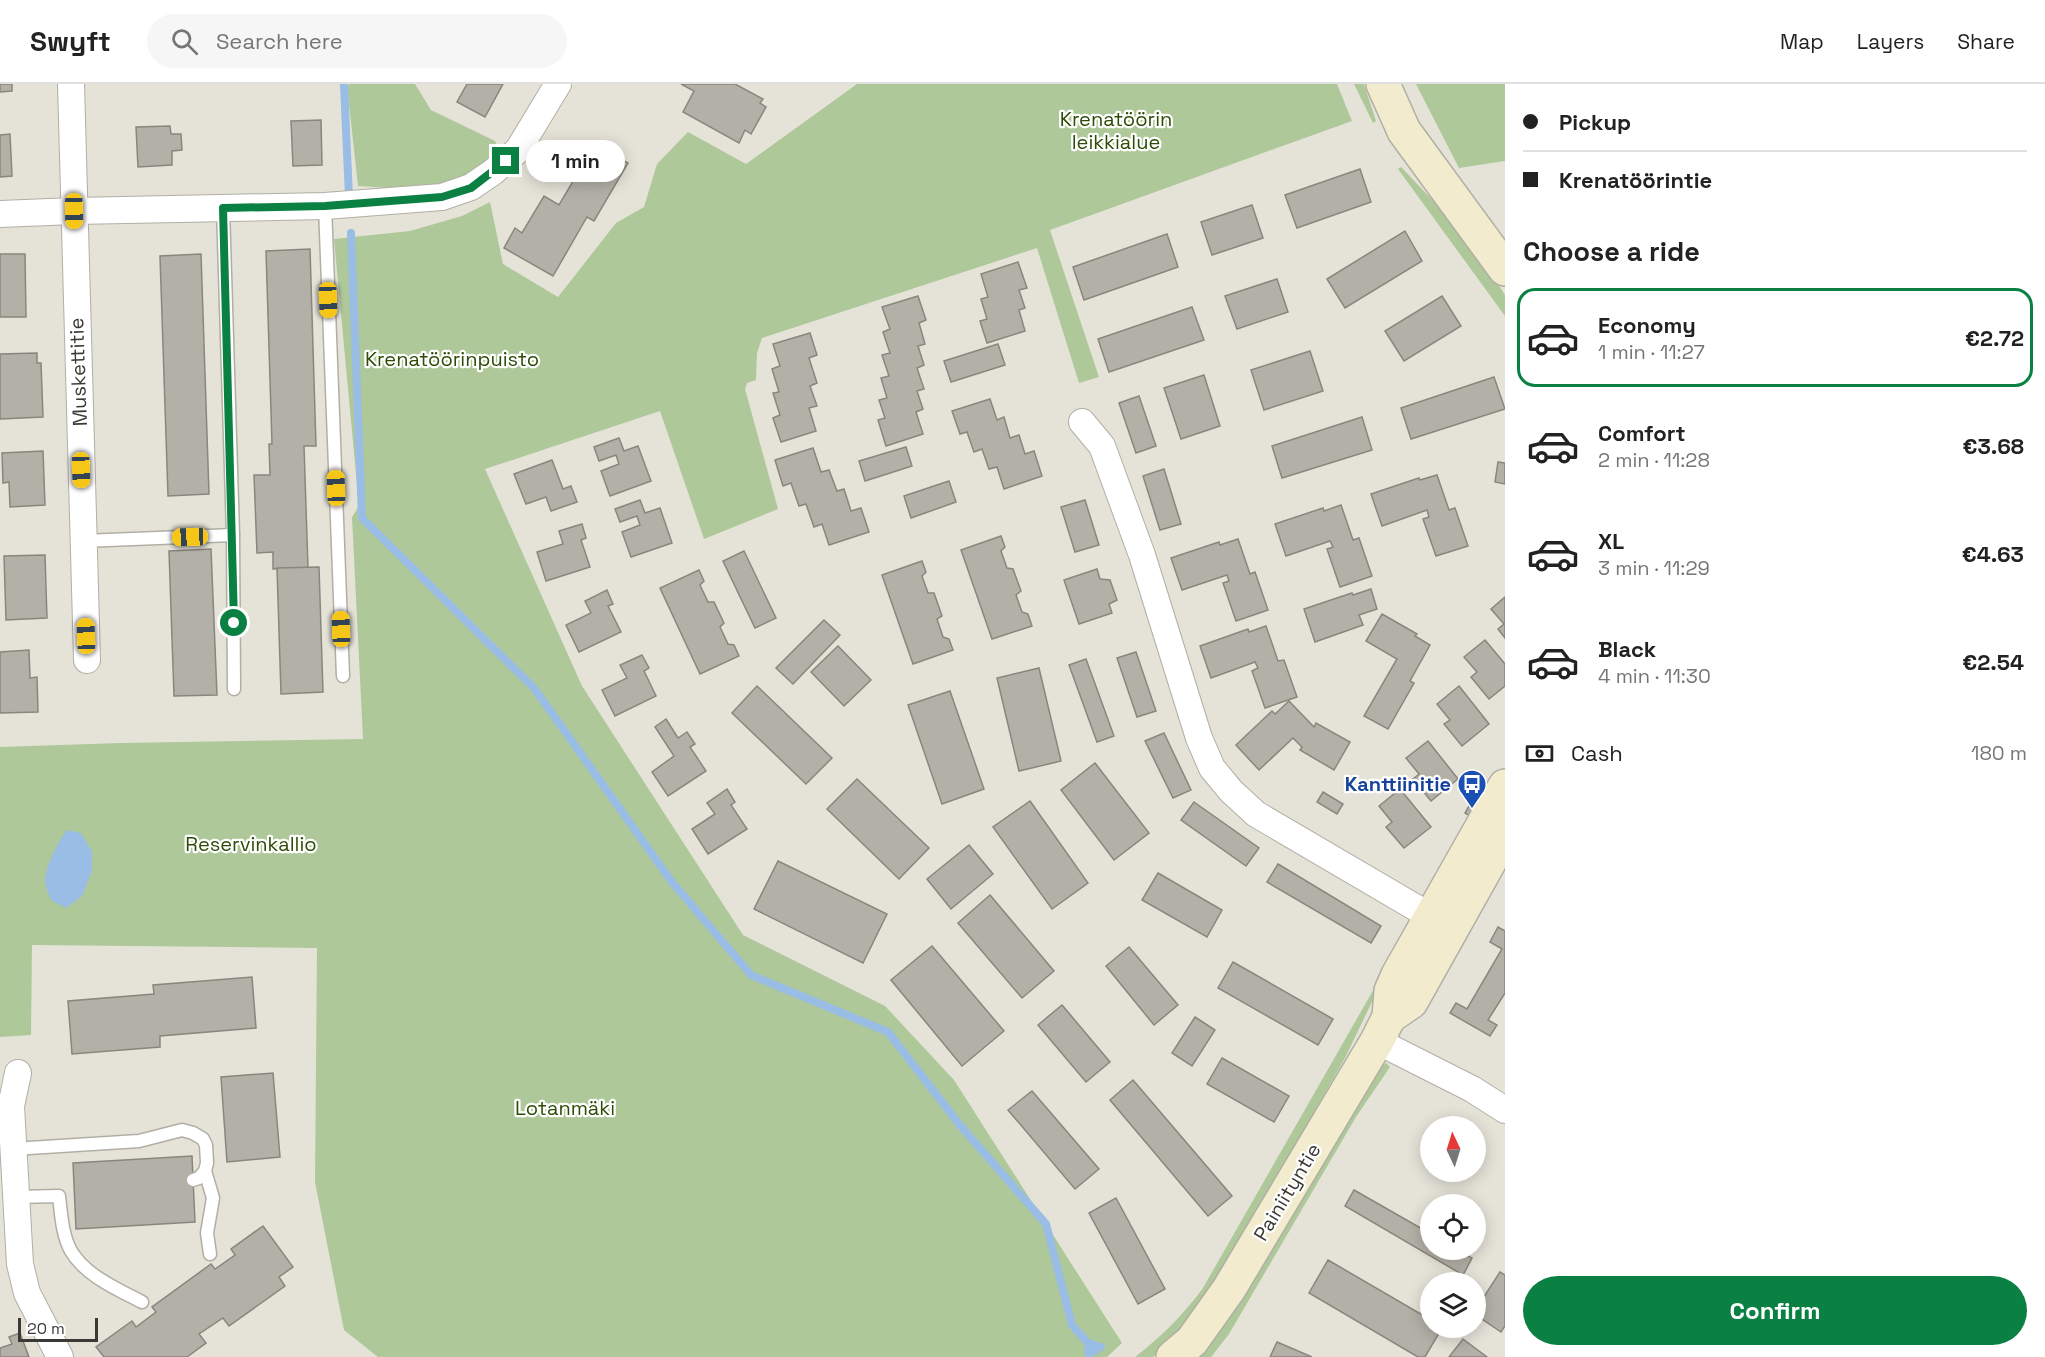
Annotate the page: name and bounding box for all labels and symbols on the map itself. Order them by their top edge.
park label: Krenatöörin leikkialue [1060,106,1172,155]
callout: 1 min [527,140,626,182]
route end [492,147,519,174]
car [65,193,83,229]
car [318,282,338,318]
street label: Muskettitie [63,317,93,427]
park label: Krenatöörinpuisto [365,346,539,372]
car [71,452,91,488]
car [326,470,346,506]
car [172,527,208,547]
route start [220,609,247,636]
car [331,611,351,647]
car [76,618,96,654]
bus stop icon: Kanttiinitie [1456,768,1488,810]
place label: Kanttiinitie [1345,771,1451,797]
park label: Reservinkallio [185,831,317,857]
park label: Lotanmäki [515,1095,615,1121]
north arrow [1420,1116,1486,1182]
street label: Painiityntie [1248,1138,1326,1246]
scale bar [18,1315,98,1342]

